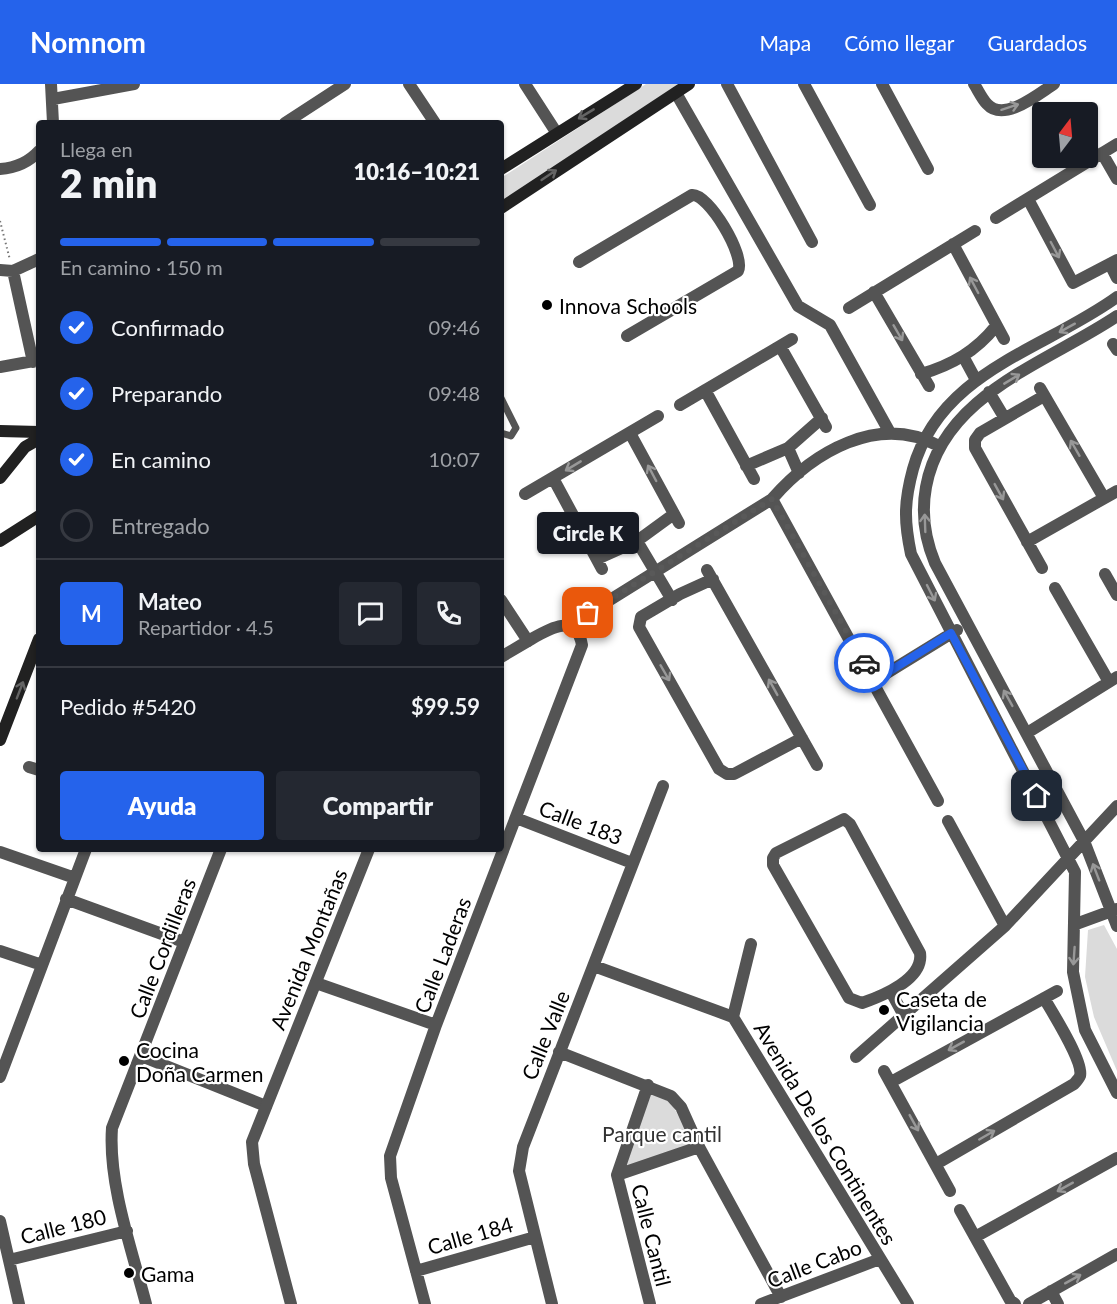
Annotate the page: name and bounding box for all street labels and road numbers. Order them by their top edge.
street label: Calle 183 [536,795,626,849]
street label: Avenida Montañas [264,865,352,1033]
street label: Calle Cordilleras [124,874,200,1022]
street label: Calle Laderas [408,894,476,1016]
street label: Calle Valle [516,987,574,1083]
street label: Avenida De los Continentes [750,1017,902,1249]
street label: Calle Cantil [627,1181,677,1289]
street label: Calle 180 [18,1203,108,1249]
street label: Calle 184 [425,1211,515,1259]
street label: Calle Cabo [763,1234,865,1292]

